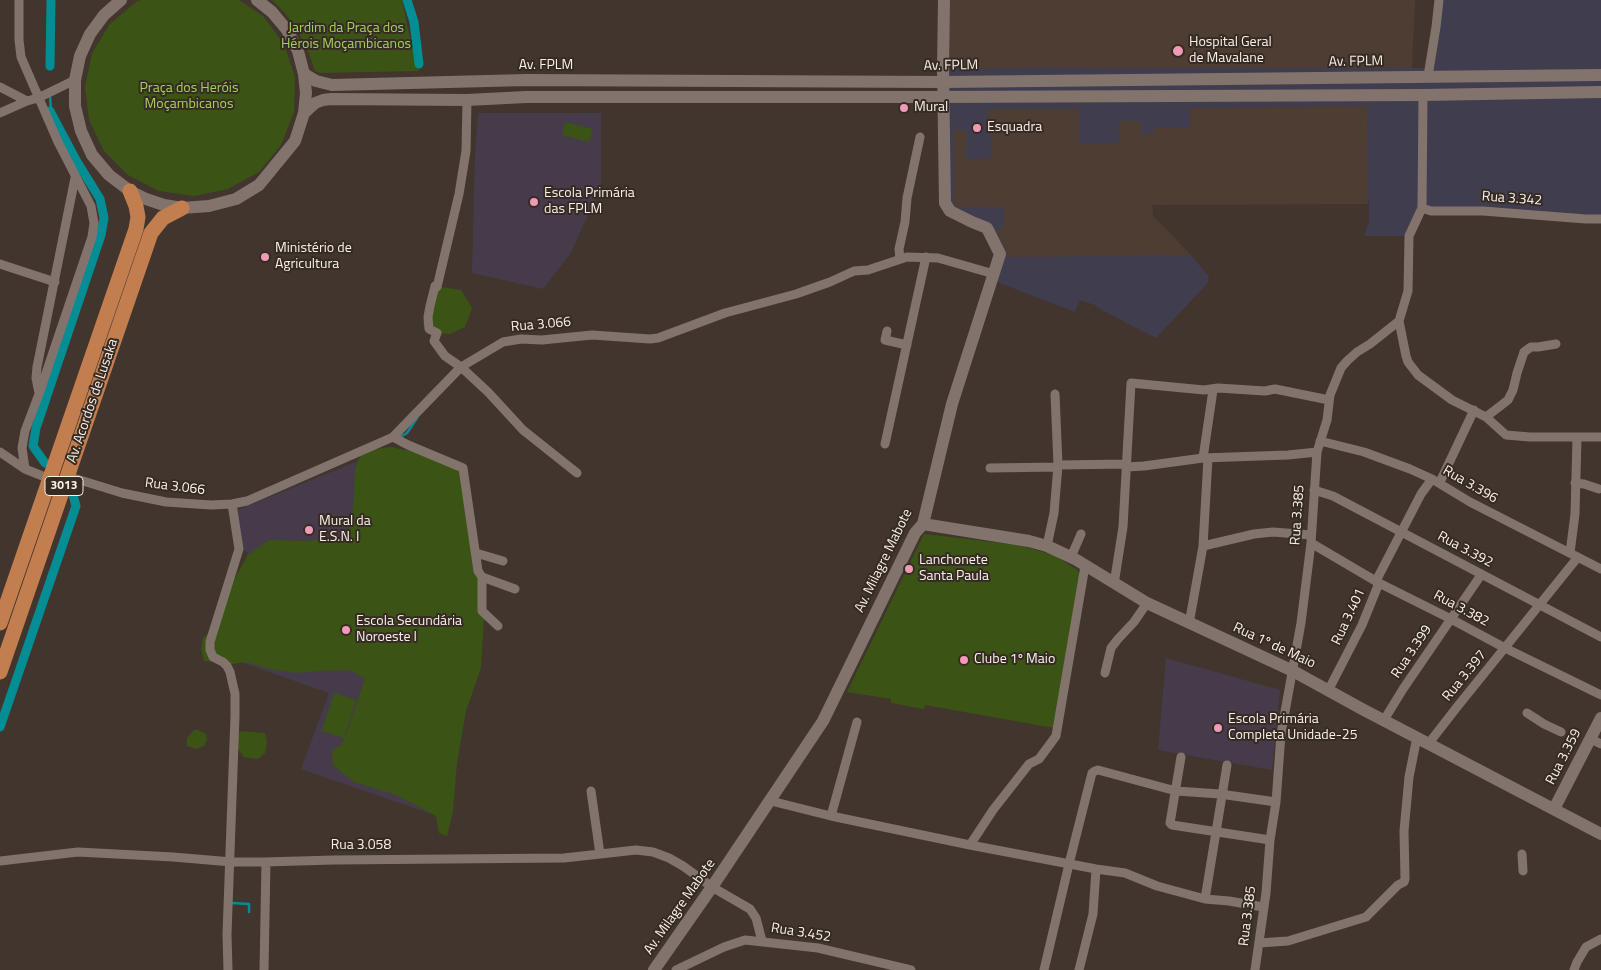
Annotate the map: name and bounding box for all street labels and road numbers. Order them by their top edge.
street label: Av. FPLM [1329,53,1383,71]
street label: Av. FPLM [924,57,978,75]
street label: Av. FPLM [519,58,573,74]
street label: Rua 3.342 [1481,189,1543,209]
street label: Rua 3.066 [510,314,572,336]
street label: Av. Acordos de Lusaka [64,337,122,465]
street label: Rua 3.396 [1440,463,1500,507]
street label: Rua 3.066 [144,475,206,499]
road number: 3013 [45,476,83,496]
street label: Rua 3.385 [1288,484,1308,546]
street label: Av. Milagre Mabote [852,507,916,615]
street label: Rua 3.392 [1434,528,1496,572]
street label: Rua 3.401 [1329,586,1369,648]
street label: Rua 3.382 [1430,587,1492,631]
street label: Rua 1º de Maio [1230,620,1318,672]
street label: Rua 3.399 [1388,622,1436,682]
street label: Rua 3.397 [1439,647,1491,705]
street label: Rua 3.359 [1543,726,1585,788]
street label: Rua 3.058 [331,838,391,854]
street label: Av. Milagre Mabote [641,856,719,958]
street label: Rua 3.385 [1236,885,1260,947]
street label: Rua 3.452 [770,920,832,946]

